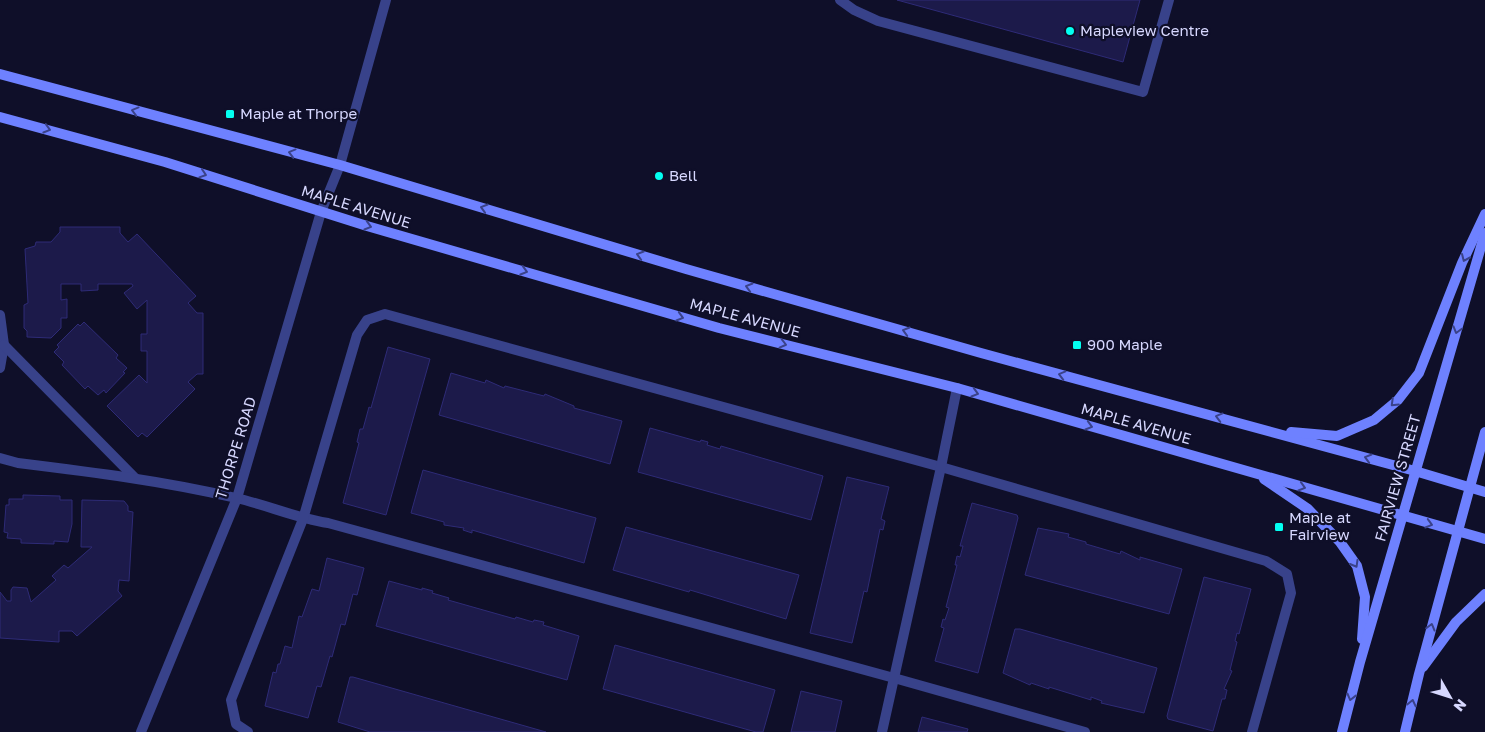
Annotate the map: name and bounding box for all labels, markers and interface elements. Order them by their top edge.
place label: Mapleview Centre [1080,21,1209,39]
marker: Mapleview Centre [1064,25,1076,37]
place label: Maple at Thorpe [240,104,357,122]
one-way arrow [132,106,140,116]
marker: Maple at Thorpe [224,108,236,120]
one-way arrow [43,123,52,134]
one-way arrow [289,148,297,158]
place label: Bell [669,166,698,184]
one-way arrow [198,169,207,179]
marker: Bell [653,170,665,182]
street label: MAPLE AVENUE [299,181,413,231]
one-way arrow [480,204,489,214]
one-way arrow [363,221,371,231]
one-way arrow [636,250,644,260]
one-way arrow [1460,253,1471,262]
one-way arrow [519,266,527,276]
one-way arrow [745,282,754,293]
street label: MAPLE AVENUE [688,294,802,340]
one-way arrow [675,311,683,321]
one-way arrow [1452,325,1462,334]
one-way arrow [902,327,910,337]
place label: 900 Maple [1087,335,1163,353]
one-way arrow [779,338,788,349]
marker: 900 Maple [1071,339,1083,351]
one-way arrow [1059,370,1067,380]
one-way arrow [970,388,978,398]
street label: THORPE ROAD [211,394,259,501]
one-way arrow [1391,397,1400,406]
street label: MAPLE AVENUE [1079,399,1193,447]
one-way arrow [1215,412,1224,423]
street label: FAIRVIEW STREET [1370,412,1424,543]
one-way arrow [1085,420,1093,430]
one-way arrow [1365,454,1373,464]
one-way arrow [1297,481,1306,491]
place label: Maple at Fairview [1289,508,1351,543]
one-way arrow [1425,519,1433,529]
marker: Maple at Fairview [1273,521,1285,533]
one-way arrow [1348,558,1358,567]
one-way arrow [1426,624,1436,632]
north arrow [1425,672,1475,722]
one-way arrow [1346,692,1357,701]
text: N [1451,696,1470,715]
one-way arrow [1406,699,1417,708]

